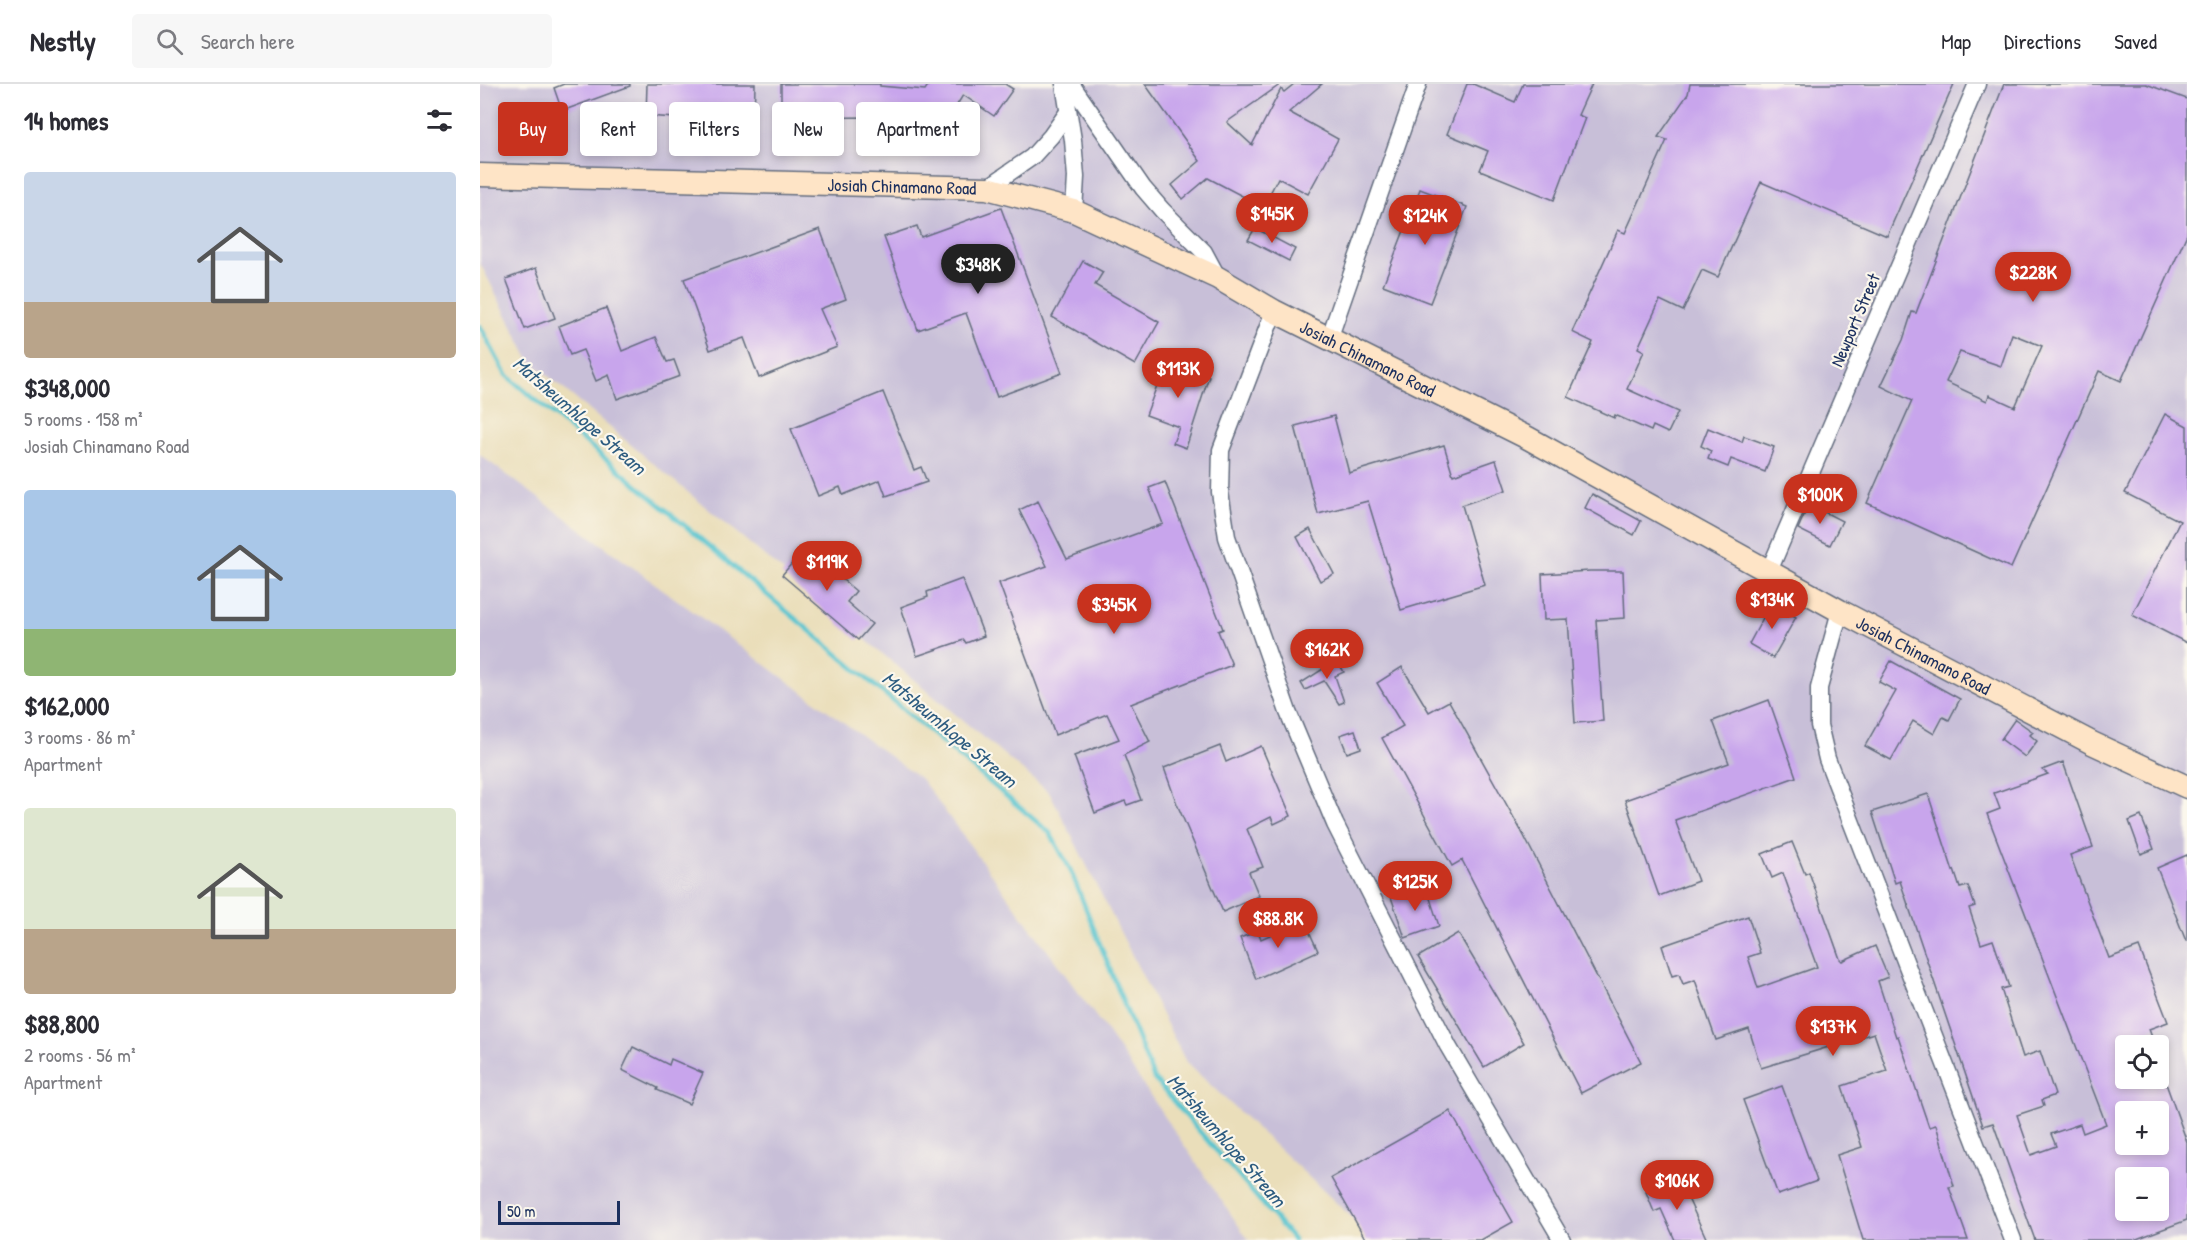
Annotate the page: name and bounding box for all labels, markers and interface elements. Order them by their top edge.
search box [132,14,552,68]
text: Nestly [30,22,96,60]
icon: search [153,25,186,58]
text: Search here [201,26,295,56]
text: Map [1941,27,1971,56]
text: Directions [2004,27,2081,56]
text: Saved [2114,27,2157,56]
chip: Buy [498,102,568,156]
chip: Rent [580,102,657,156]
chip: Filters [669,102,760,156]
chip: New [772,102,844,156]
chip: Apartment [856,102,980,156]
text: 14 homes [24,103,109,138]
icon: filters [423,104,456,137]
street label: Josiah Chinamano Road [827,171,977,200]
pin: $145K [1230,193,1314,244]
pin: $124K [1383,195,1467,246]
text: $145K [1250,199,1294,226]
text: $124K [1403,201,1447,228]
icon: home [186,211,294,319]
pin: $348K [936,244,1020,295]
text: $348K [955,250,1001,277]
pin: $228K [1991,252,2075,303]
text: $228K [2009,258,2057,285]
street label: Newport Street [1824,269,1886,371]
street label: Josiah Chinamano Road [1296,314,1440,402]
pin: $113K [1136,348,1220,399]
water label: Matsheumhlope Stream [507,350,653,482]
text: $113K [1156,354,1200,381]
text: $348,000 [24,370,110,405]
text: 5 rooms · 158 m² [24,405,143,432]
text: Josiah Chinamano Road [24,432,189,459]
pin: $100K [1778,474,1862,525]
text: $100K [1797,480,1843,507]
icon: home [186,529,294,637]
pin: $119K [785,541,869,592]
text: $119K [806,547,848,574]
pin: $134K [1730,579,1814,630]
pin: $345K [1072,584,1156,635]
text: $134K [1750,585,1794,612]
text: $345K [1091,590,1137,617]
street label: Josiah Chinamano Road [1852,609,1995,700]
pin: $162K [1285,629,1369,680]
text: $162K [1304,635,1350,662]
water label: Matsheumhlope Stream [876,665,1024,795]
text: $162,000 [24,688,109,723]
text: 3 rooms · 86 m² [24,723,135,750]
text: Apartment [24,750,102,777]
icon: home [186,847,294,955]
pin: $125K [1373,861,1457,912]
text: $125K [1392,867,1438,894]
pin: $88.8K [1229,898,1327,949]
text: $88.8K [1253,904,1303,931]
text: $88,800 [24,1006,100,1041]
pin: $137K [1791,1006,1875,1057]
text: $137K [1810,1012,1856,1039]
map controls [2115,1035,2169,1221]
button: locate [2115,1035,2169,1089]
text: 2 rooms · 56 m² [24,1041,136,1068]
text: Apartment [24,1068,102,1095]
water label: Matsheumhlope Stream [1161,1068,1293,1214]
button: + [2115,1101,2169,1155]
pin: $106K [1635,1160,1719,1211]
text: $106K [1655,1166,1699,1193]
button: − [2115,1167,2169,1221]
scale bar [498,1198,620,1226]
text: 50 m [507,1200,536,1222]

